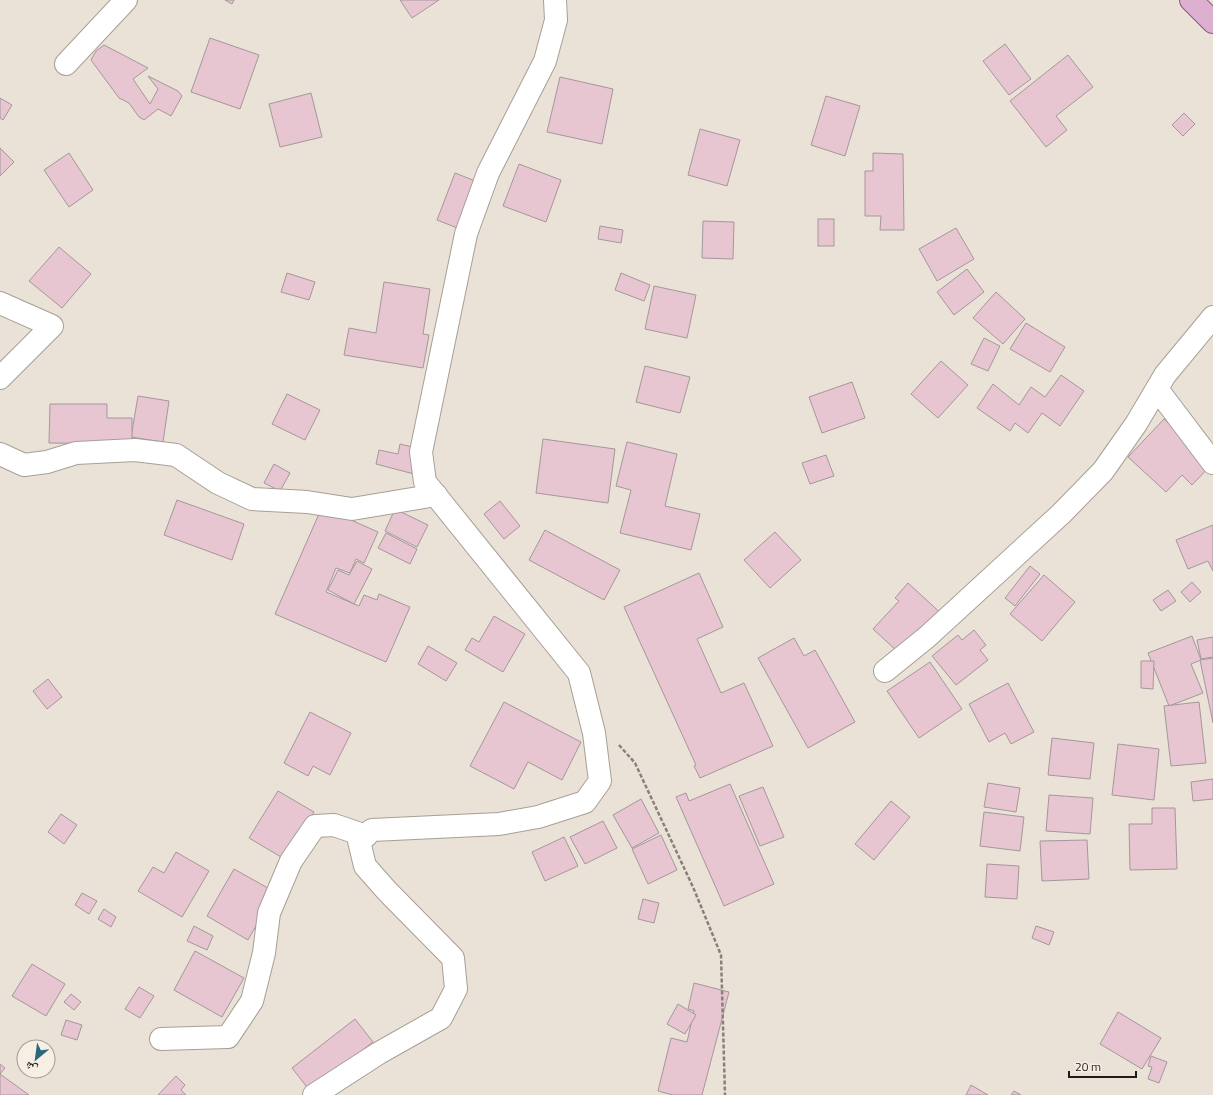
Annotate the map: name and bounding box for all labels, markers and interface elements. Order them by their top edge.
north arrow [16,1039,56,1079]
scale bar [1069,1053,1136,1079]
text: 20 m [1075,1057,1101,1076]
text: ش [22,1058,40,1078]

